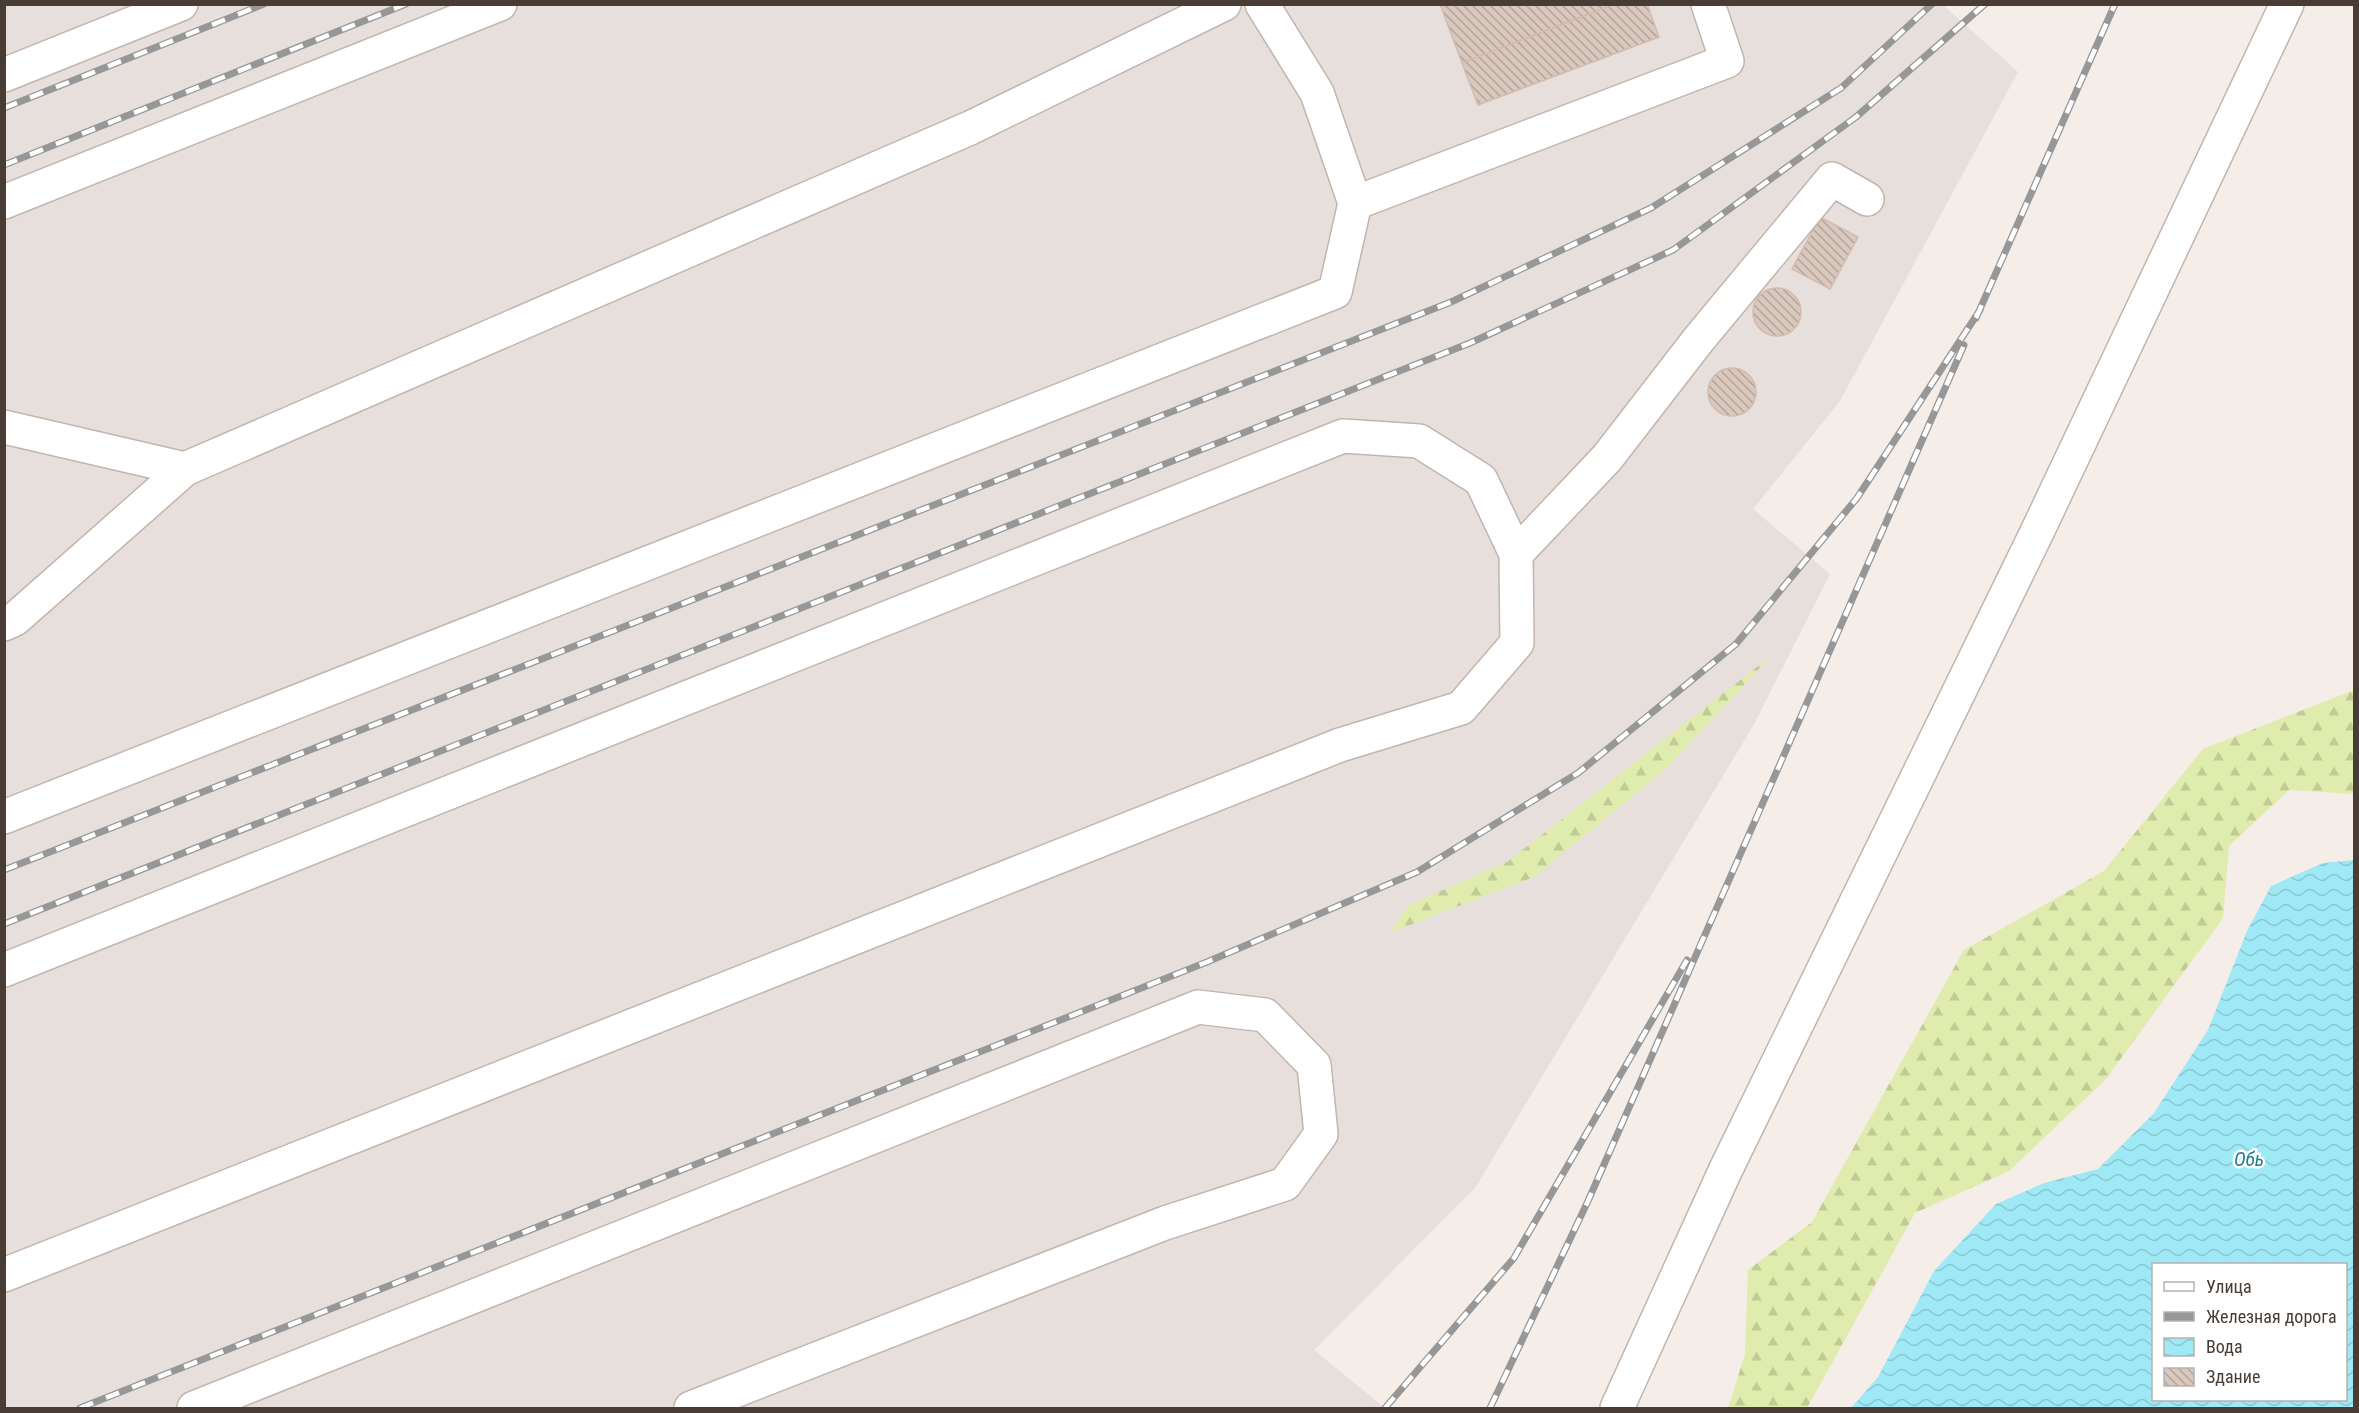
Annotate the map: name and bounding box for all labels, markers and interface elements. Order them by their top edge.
water label: Обь [2234,1147,2264,1171]
legend [2152,1263,2347,1401]
text: Улица [2206,1276,2252,1297]
text: Железная дорога [2206,1306,2337,1327]
text: Вода [2206,1336,2243,1357]
text: Здание [2206,1366,2260,1387]

